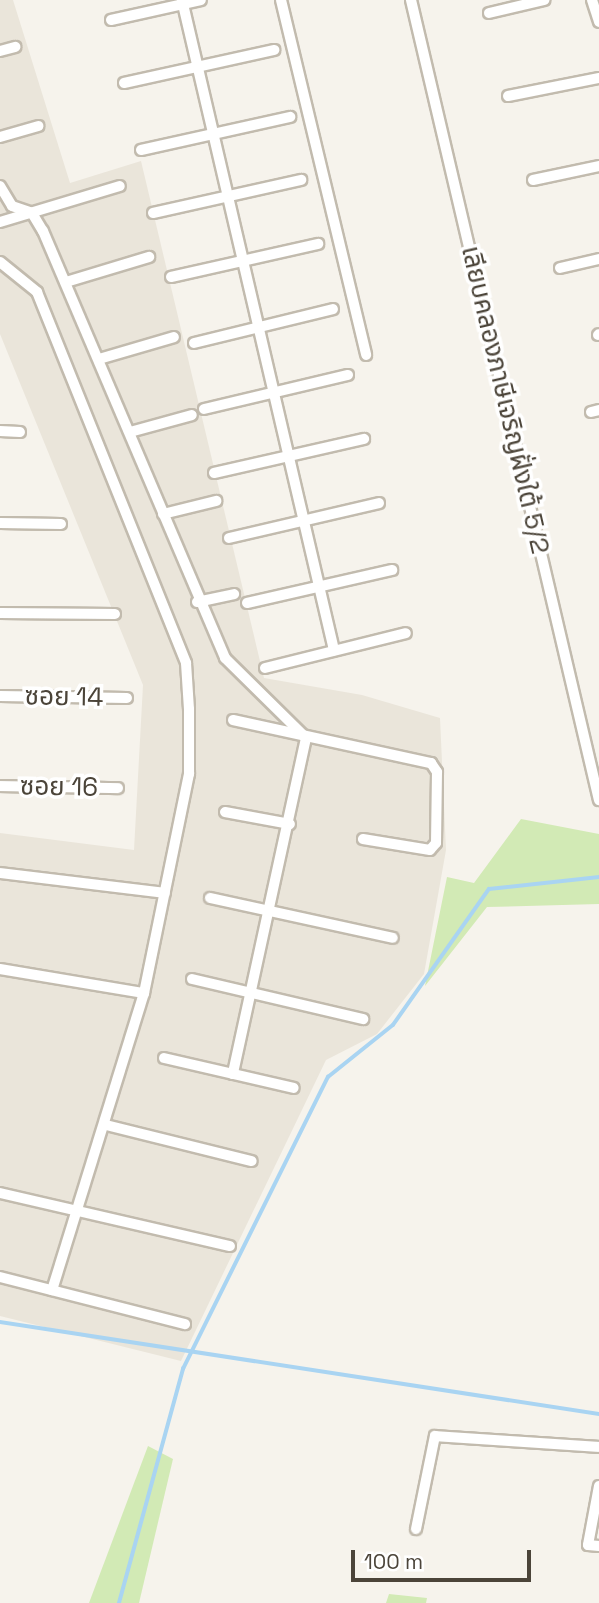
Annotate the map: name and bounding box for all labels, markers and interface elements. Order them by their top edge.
street label: เลียบคลองภาษีเจริญฝั่งใต้ 5/2 [454,243,556,557]
street label: ซอย 14 [24,681,104,713]
street label: ซอย 16 [20,771,98,803]
scale bar [354,1536,534,1580]
text: 100 m [364,1548,423,1575]

